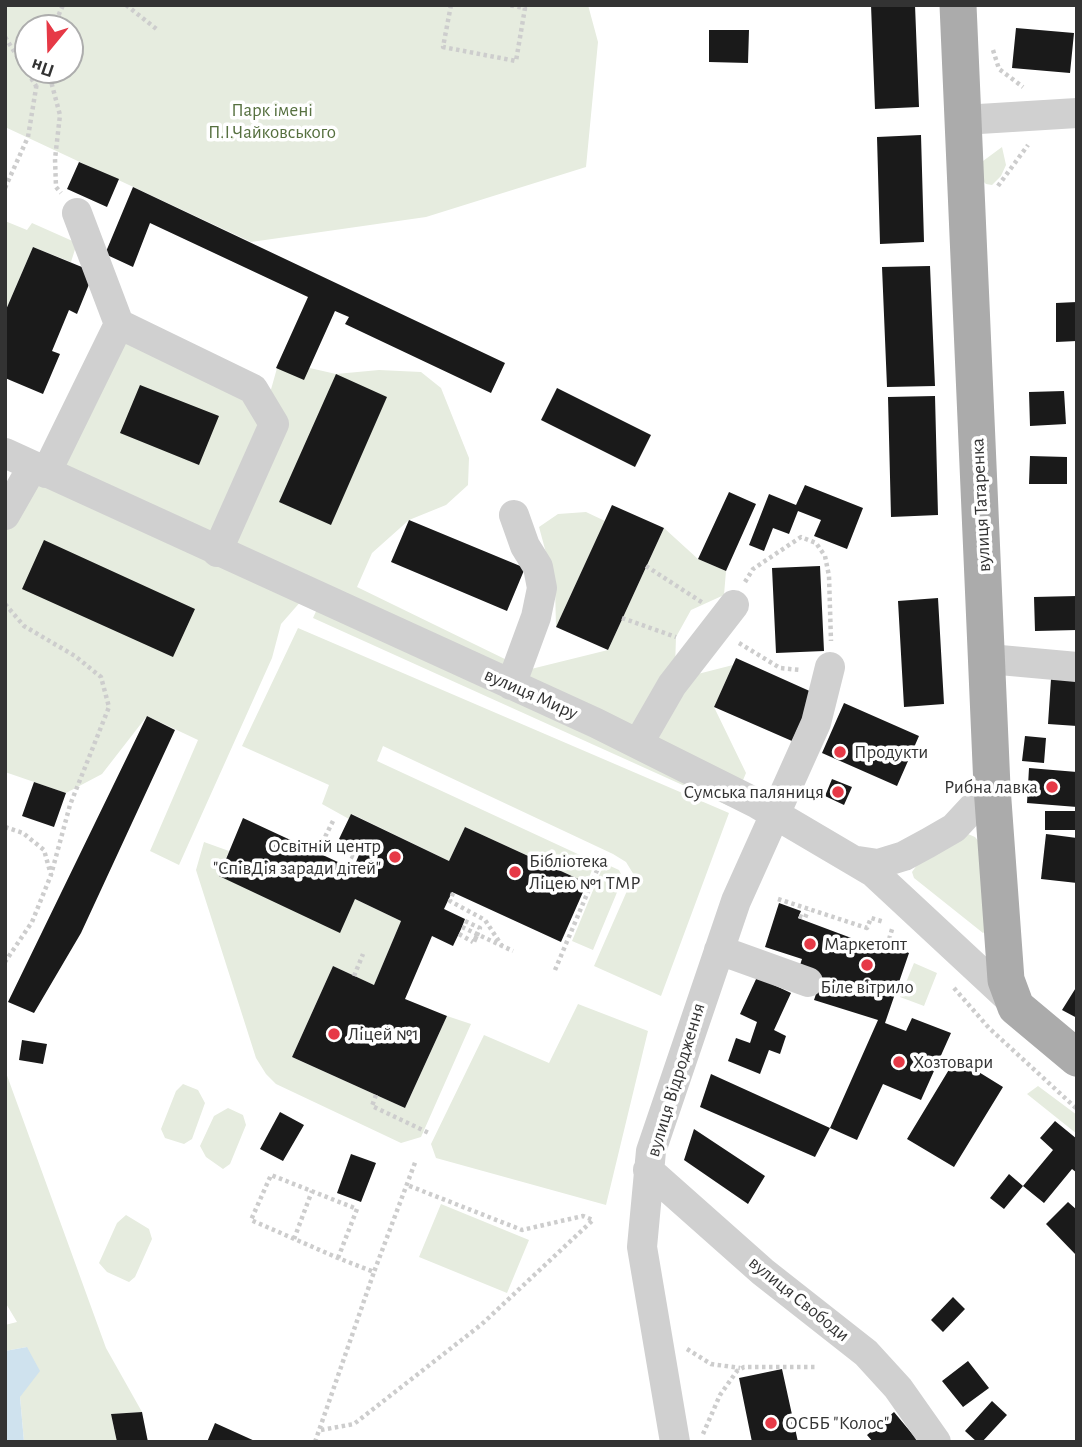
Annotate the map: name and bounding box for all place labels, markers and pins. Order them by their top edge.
place label: Продукти [854,741,928,763]
marker: Продукти [832,744,848,760]
place label: Рибна лавка [944,776,1038,798]
marker: Рибна лавка [1044,779,1060,795]
place label: Сумська паляниця [683,781,824,803]
marker: Сумська паляниця [830,784,846,800]
place label: Освітній центр "СпівДія заради дітей" [213,835,381,879]
marker: Освітній центр "СпівДія заради дітей" [387,849,403,865]
place label: Бібліотека Ліцею №1 ТМР [529,850,640,894]
marker: Бібліотека Ліцею №1 ТМР [507,864,523,880]
place label: Маркетопт [824,933,907,955]
marker: Маркетопт [802,936,818,952]
marker: Біле вітрило [859,957,875,973]
place label: Біле вітрило [820,976,914,998]
place label: Ліцей №1 [348,1023,419,1045]
marker: Ліцей №1 [326,1026,342,1042]
place label: Хозтовари [913,1051,993,1073]
marker: Хозтовари [891,1054,907,1070]
place label: ОСББ "Колос" [785,1412,889,1434]
marker: ОСББ "Колос" [763,1415,779,1431]

